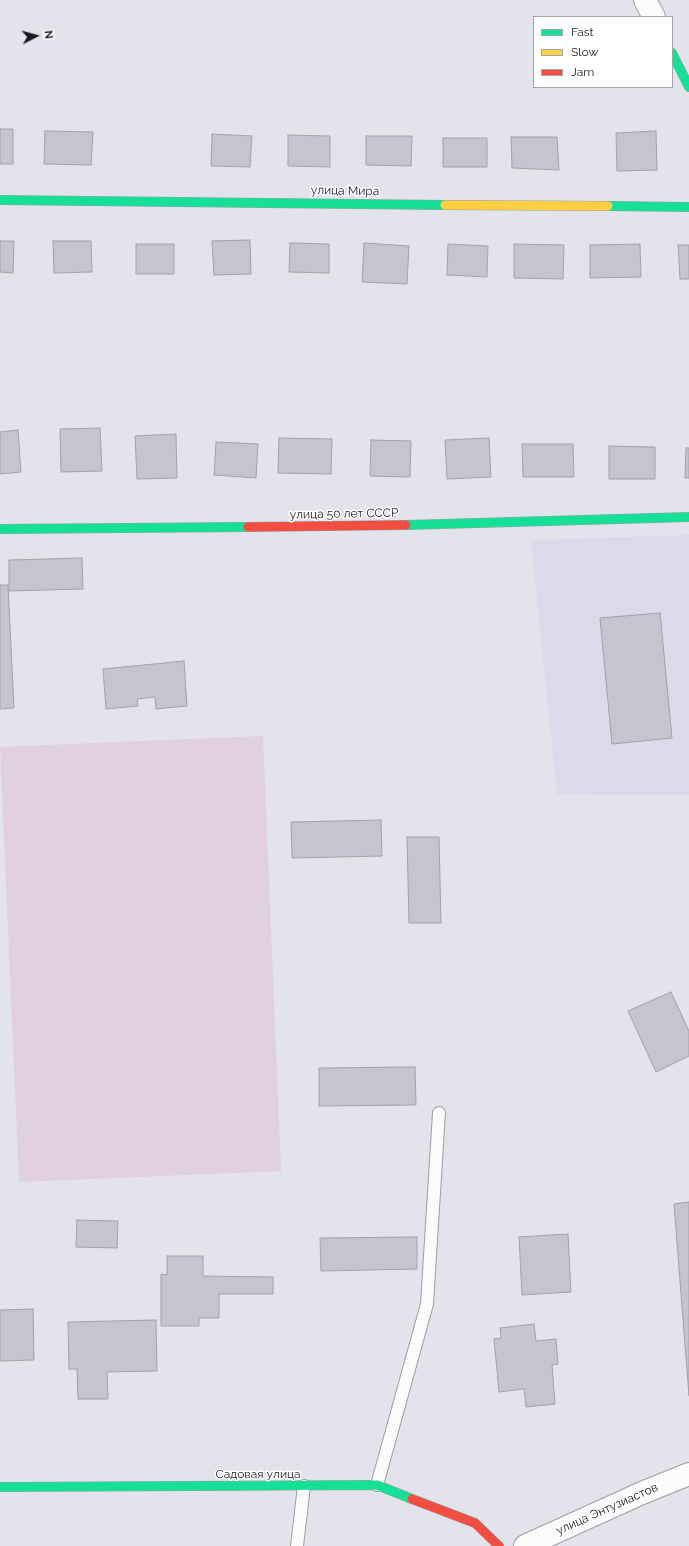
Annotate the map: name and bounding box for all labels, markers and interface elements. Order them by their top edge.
north arrow [16,16,56,56]
legend [533,16,673,88]
text: Fast [571,25,594,39]
text: N [42,30,55,40]
text: Slow [571,45,598,59]
text: Jam [571,65,594,79]
street label: улица Мира [311,183,379,199]
street label: улица 50 лет СССР [290,506,398,522]
street label: Садовая улица [215,1467,301,1481]
street label: улица Энтузиастов [554,1480,660,1538]

